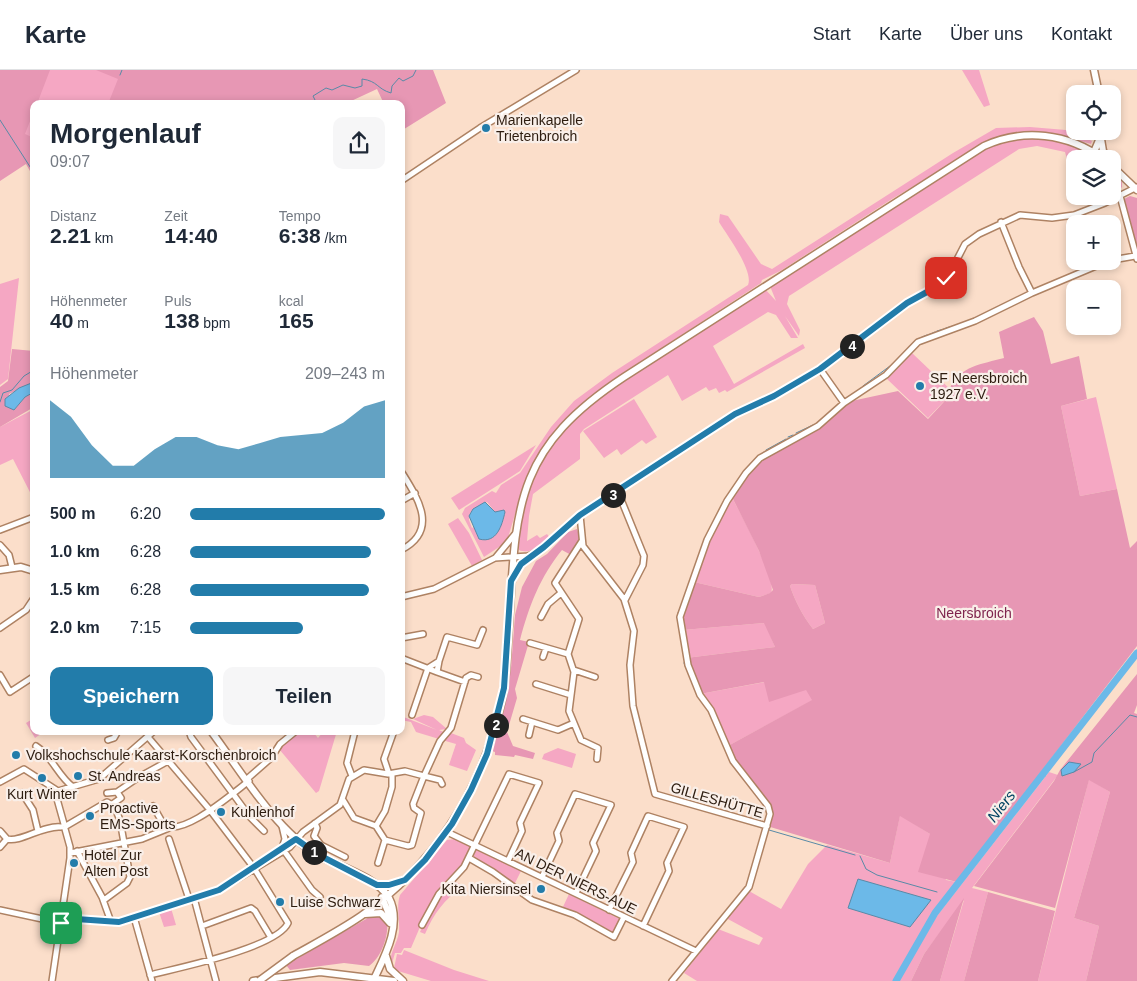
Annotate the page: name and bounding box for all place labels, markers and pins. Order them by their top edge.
place label: Marienkapelle Trietenbroich [496,112,583,144]
marker: Marienkapelle Trietenbroich [480,122,492,134]
pin [925,257,967,299]
pin: 4 [840,334,864,358]
place label: SF Neersbroich 1927 e.V. [930,370,1027,402]
marker: SF Neersbroich 1927 e.V. [914,380,926,392]
pin: 3 [600,482,626,508]
pin: 2 [484,712,508,738]
place label: Volkshochschule Kaarst-Korschenbroich [26,747,277,763]
marker: Volkshochschule Kaarst-Korschenbroich [10,749,22,761]
place label: St. Andreas [88,768,160,784]
marker: St. Andreas [72,770,84,782]
marker: Kurt Winter [36,772,48,784]
place label: Kurt Winter [7,786,77,802]
place label: Proactive EMS-Sports [100,800,175,832]
place label: Kuhlenhof [231,804,294,820]
marker: Kuhlenhof [215,806,227,818]
marker: Proactive EMS-Sports [84,810,96,822]
pin: 1 [302,840,326,864]
place label: Hotel Zur Alten Post [84,847,148,879]
marker: Hotel Zur Alten Post [68,857,80,869]
place label: Kita Niersinsel [442,881,531,897]
marker: Kita Niersinsel [535,883,547,895]
place label: Luise Schwarz [290,894,381,910]
marker: Luise Schwarz [274,896,286,908]
pin [40,902,82,944]

